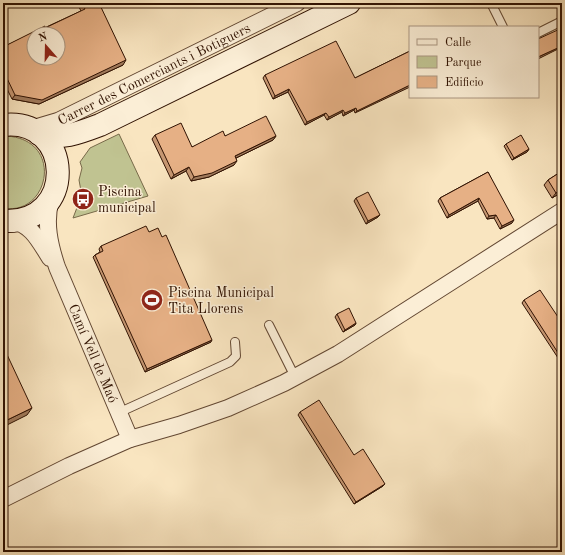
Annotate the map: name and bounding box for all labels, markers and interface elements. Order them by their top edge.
street label: Carrer des Comerciants i Botiguers [56,21,253,128]
north arrow [26,26,66,66]
legend [409,26,539,98]
text: N [37,31,49,45]
text: Calle [445,37,471,49]
text: Parque [445,57,482,69]
text: Edificio [445,77,484,89]
place label: Piscina municipal [98,185,156,215]
bus stop icon: Piscina municipal [70,186,96,212]
place label: Piscina Municipal Tita Llorens [168,286,274,316]
sports icon: Piscina Municipal Tita Llorens [139,287,165,313]
street label: Camí Vell de Maó [66,302,120,405]

